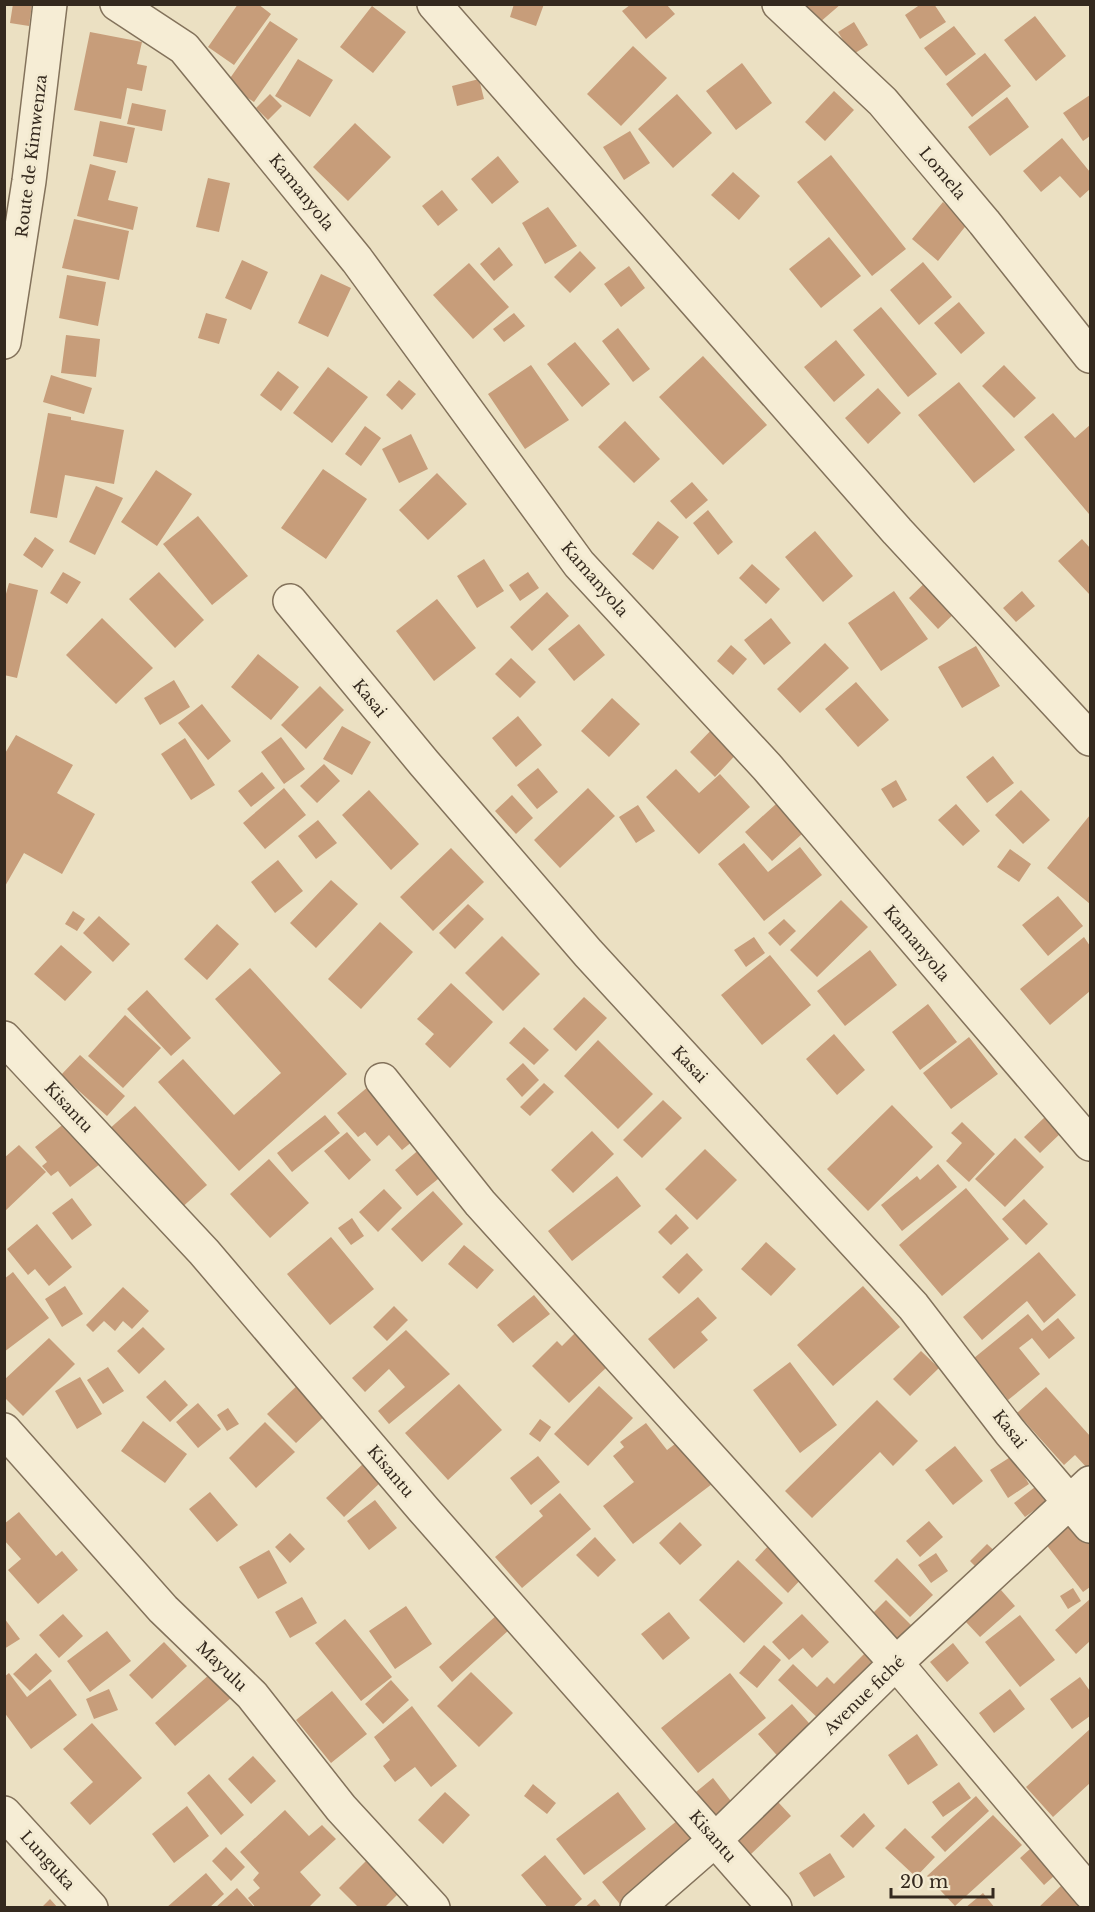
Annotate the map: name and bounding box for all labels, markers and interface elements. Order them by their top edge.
street label: Route de Kimwenza [11,73,51,239]
street label: Lomela [915,143,971,203]
street label: Kamanyola [265,150,339,234]
street label: Kamanyola [557,538,633,621]
street label: Kasai [349,675,392,721]
street label: Kamanyola [880,901,954,985]
street label: Kasai [668,1041,712,1087]
street label: Kisantu [41,1078,98,1137]
street label: Kasai [989,1406,1031,1452]
street label: Kisantu [363,1441,419,1501]
street label: Mayulu [192,1637,252,1695]
street label: Avenue fiché [819,1651,909,1739]
street label: Kisantu [685,1806,741,1866]
street label: Lunguka [16,1826,80,1894]
scale bar [891,1861,993,1899]
text: 20 m [900,1871,948,1893]

